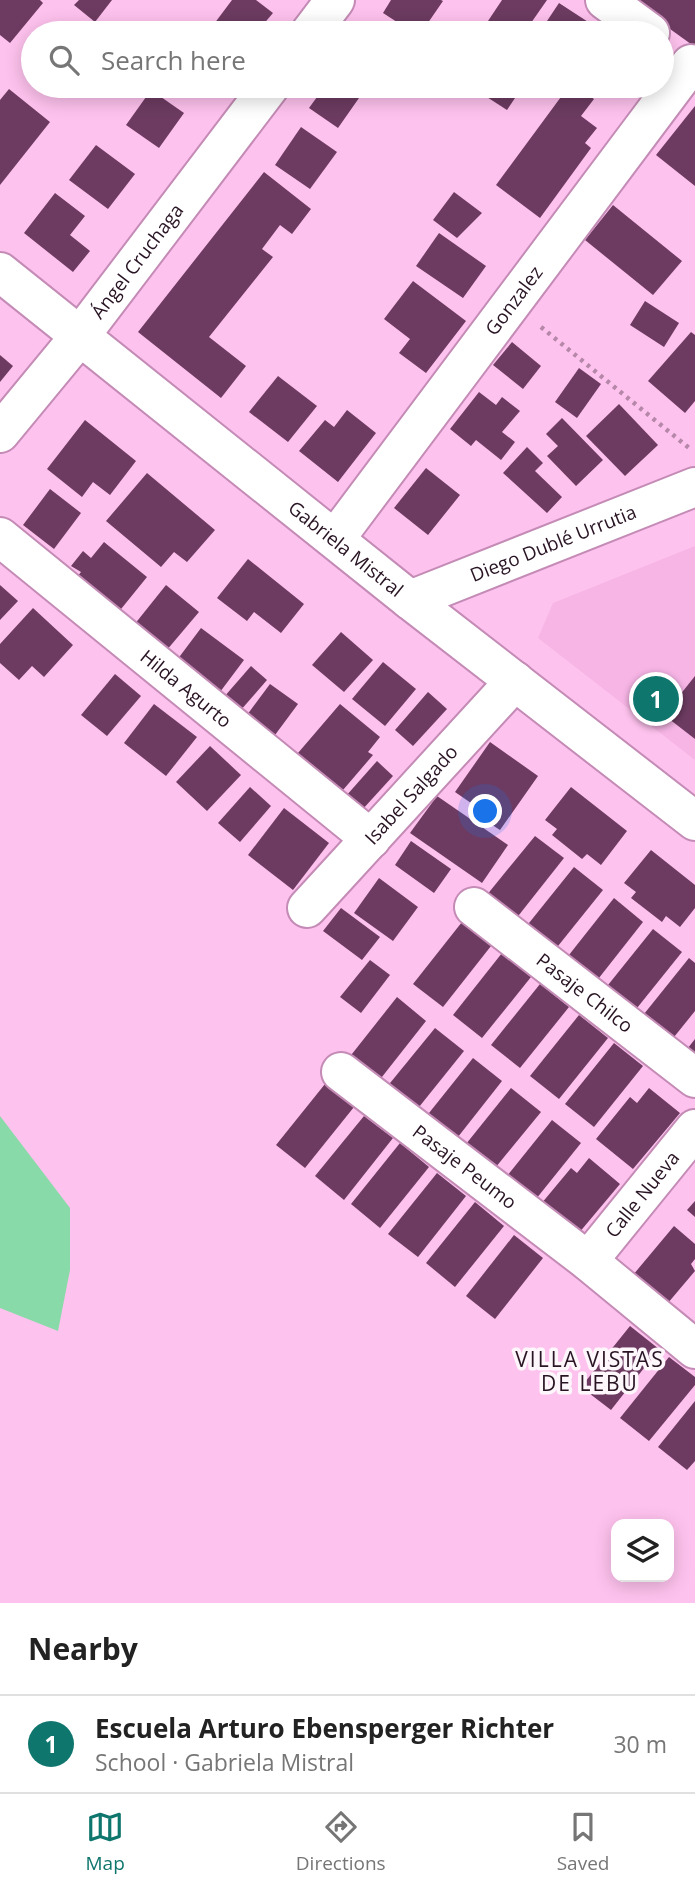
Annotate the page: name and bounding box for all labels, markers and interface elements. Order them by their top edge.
search box [21,21,674,98]
icon: search [45,41,83,79]
text: Search here [101,42,246,78]
street label: Ángel Cruchaga [85,198,189,324]
street label: Gonzalez [479,260,548,341]
street label: Gabriela Mistral [283,495,409,603]
street label: Diego Dublé Urrutia [466,499,640,588]
street label: Hilda Agurto [135,643,237,734]
pin: 1 [633,673,679,725]
street label: Isabel Salgado [359,739,463,850]
your location [468,794,502,828]
street label: Pasaje Chilco [531,947,638,1038]
street label: Pasaje Peumo [407,1119,522,1215]
street label: Calle Nueva [599,1145,685,1243]
district label: VILLA VISTAS DE LEBU [515,1345,665,1397]
map controls [611,1519,674,1582]
button: layers [611,1519,674,1582]
text: Nearby [28,1628,138,1669]
text: Escuela Arturo Ebensperger Richter [95,1710,554,1746]
text: 1 [44,1728,58,1760]
text: 30 m [613,1728,667,1760]
text: School · Gabriela Mistral [95,1746,354,1778]
tab: Map [86,1808,125,1876]
tab: Directions [296,1808,386,1876]
tab: Saved [557,1808,609,1876]

